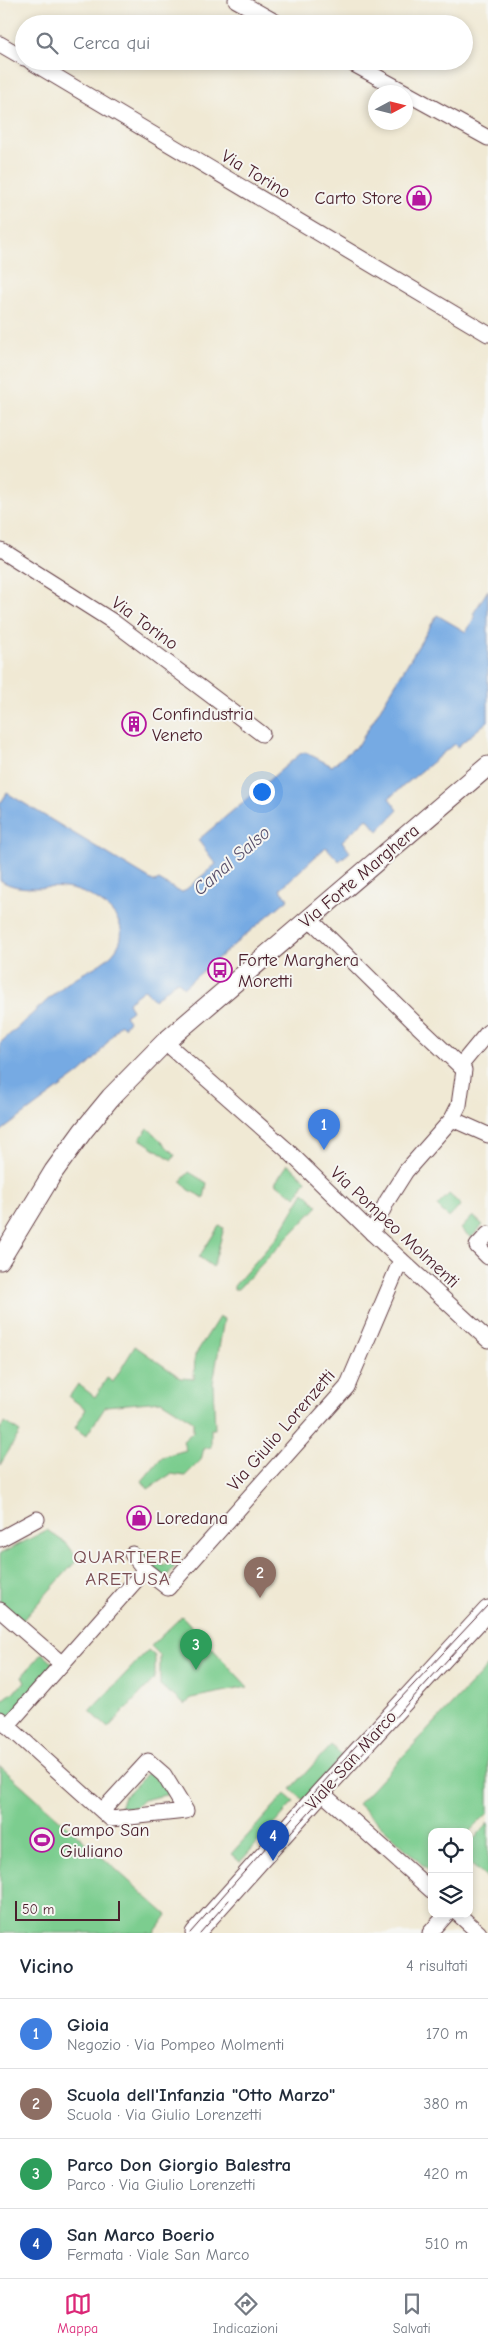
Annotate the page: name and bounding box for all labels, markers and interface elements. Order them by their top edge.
search box [15,15,473,70]
icon: search [33,29,61,57]
text: Cerca qui [73,32,150,54]
north arrow [368,85,413,130]
street label: Via Torino [217,146,294,203]
shop icon: Carto Store [406,185,432,211]
place label: Carto Store [314,188,402,209]
street label: Via Torino [107,592,182,655]
place label: Confindustria Veneto [152,704,253,746]
building icon: Confindustria Veneto [121,711,147,737]
your location [249,779,275,805]
street label: Via Forte Marghera [295,820,424,933]
water label: Canal Salso [189,821,275,900]
place label: Forte Marghera Moretti [238,950,359,992]
bus stop icon: Forte Marghera Moretti [207,957,233,983]
pin: 1 [308,1109,340,1150]
street label: Via Pompeo Molmenti [326,1162,463,1293]
street label: Via Giulio Lorenzetti [223,1365,340,1495]
shop icon: Loredana [126,1505,152,1531]
place label: Loredana [156,1508,228,1529]
district label: QUARTIERE ARETUSA [73,1546,183,1590]
pin: 2 [244,1557,276,1598]
pin: 3 [180,1629,212,1670]
street label: Viale San Marco [301,1706,401,1814]
place label: Campo San Giuliano [60,1820,150,1862]
pin: 4 [257,1820,289,1861]
sports icon: Campo San Giuliano [29,1827,55,1853]
map controls [428,1828,473,1918]
button: locate [428,1828,473,1873]
button: layers [428,1873,473,1918]
scale bar [15,1898,120,1921]
text: 50 m [22,1901,54,1918]
text: Vicino [20,1954,74,1978]
text: 4 risultati [406,1957,468,1975]
text: Gioia [67,2014,109,2036]
text: 1 [33,2025,39,2043]
text: 170 m [426,2025,468,2043]
text: Negozio · Via Pompeo Molmenti [67,2036,284,2054]
text: Scuola dell'Infanzia "Otto Marzo" [67,2084,335,2106]
text: 2 [32,2095,40,2113]
text: 380 m [423,2095,468,2113]
text: Scuola · Via Giulio Lorenzetti [67,2106,262,2124]
text: Parco Don Giorgio Balestra [67,2154,291,2176]
text: 3 [32,2165,40,2183]
text: 420 m [424,2165,468,2183]
text: Parco · Via Giulio Lorenzetti [67,2176,256,2194]
text: San Marco Boerio [67,2224,215,2246]
text: 4 [32,2235,40,2253]
text: 510 m [425,2235,468,2253]
text: Fermata · Viale San Marco [67,2246,249,2264]
tab: Mappa [57,2290,98,2337]
tab: Indicazioni [213,2290,278,2337]
tab: Salvati [393,2290,431,2337]

